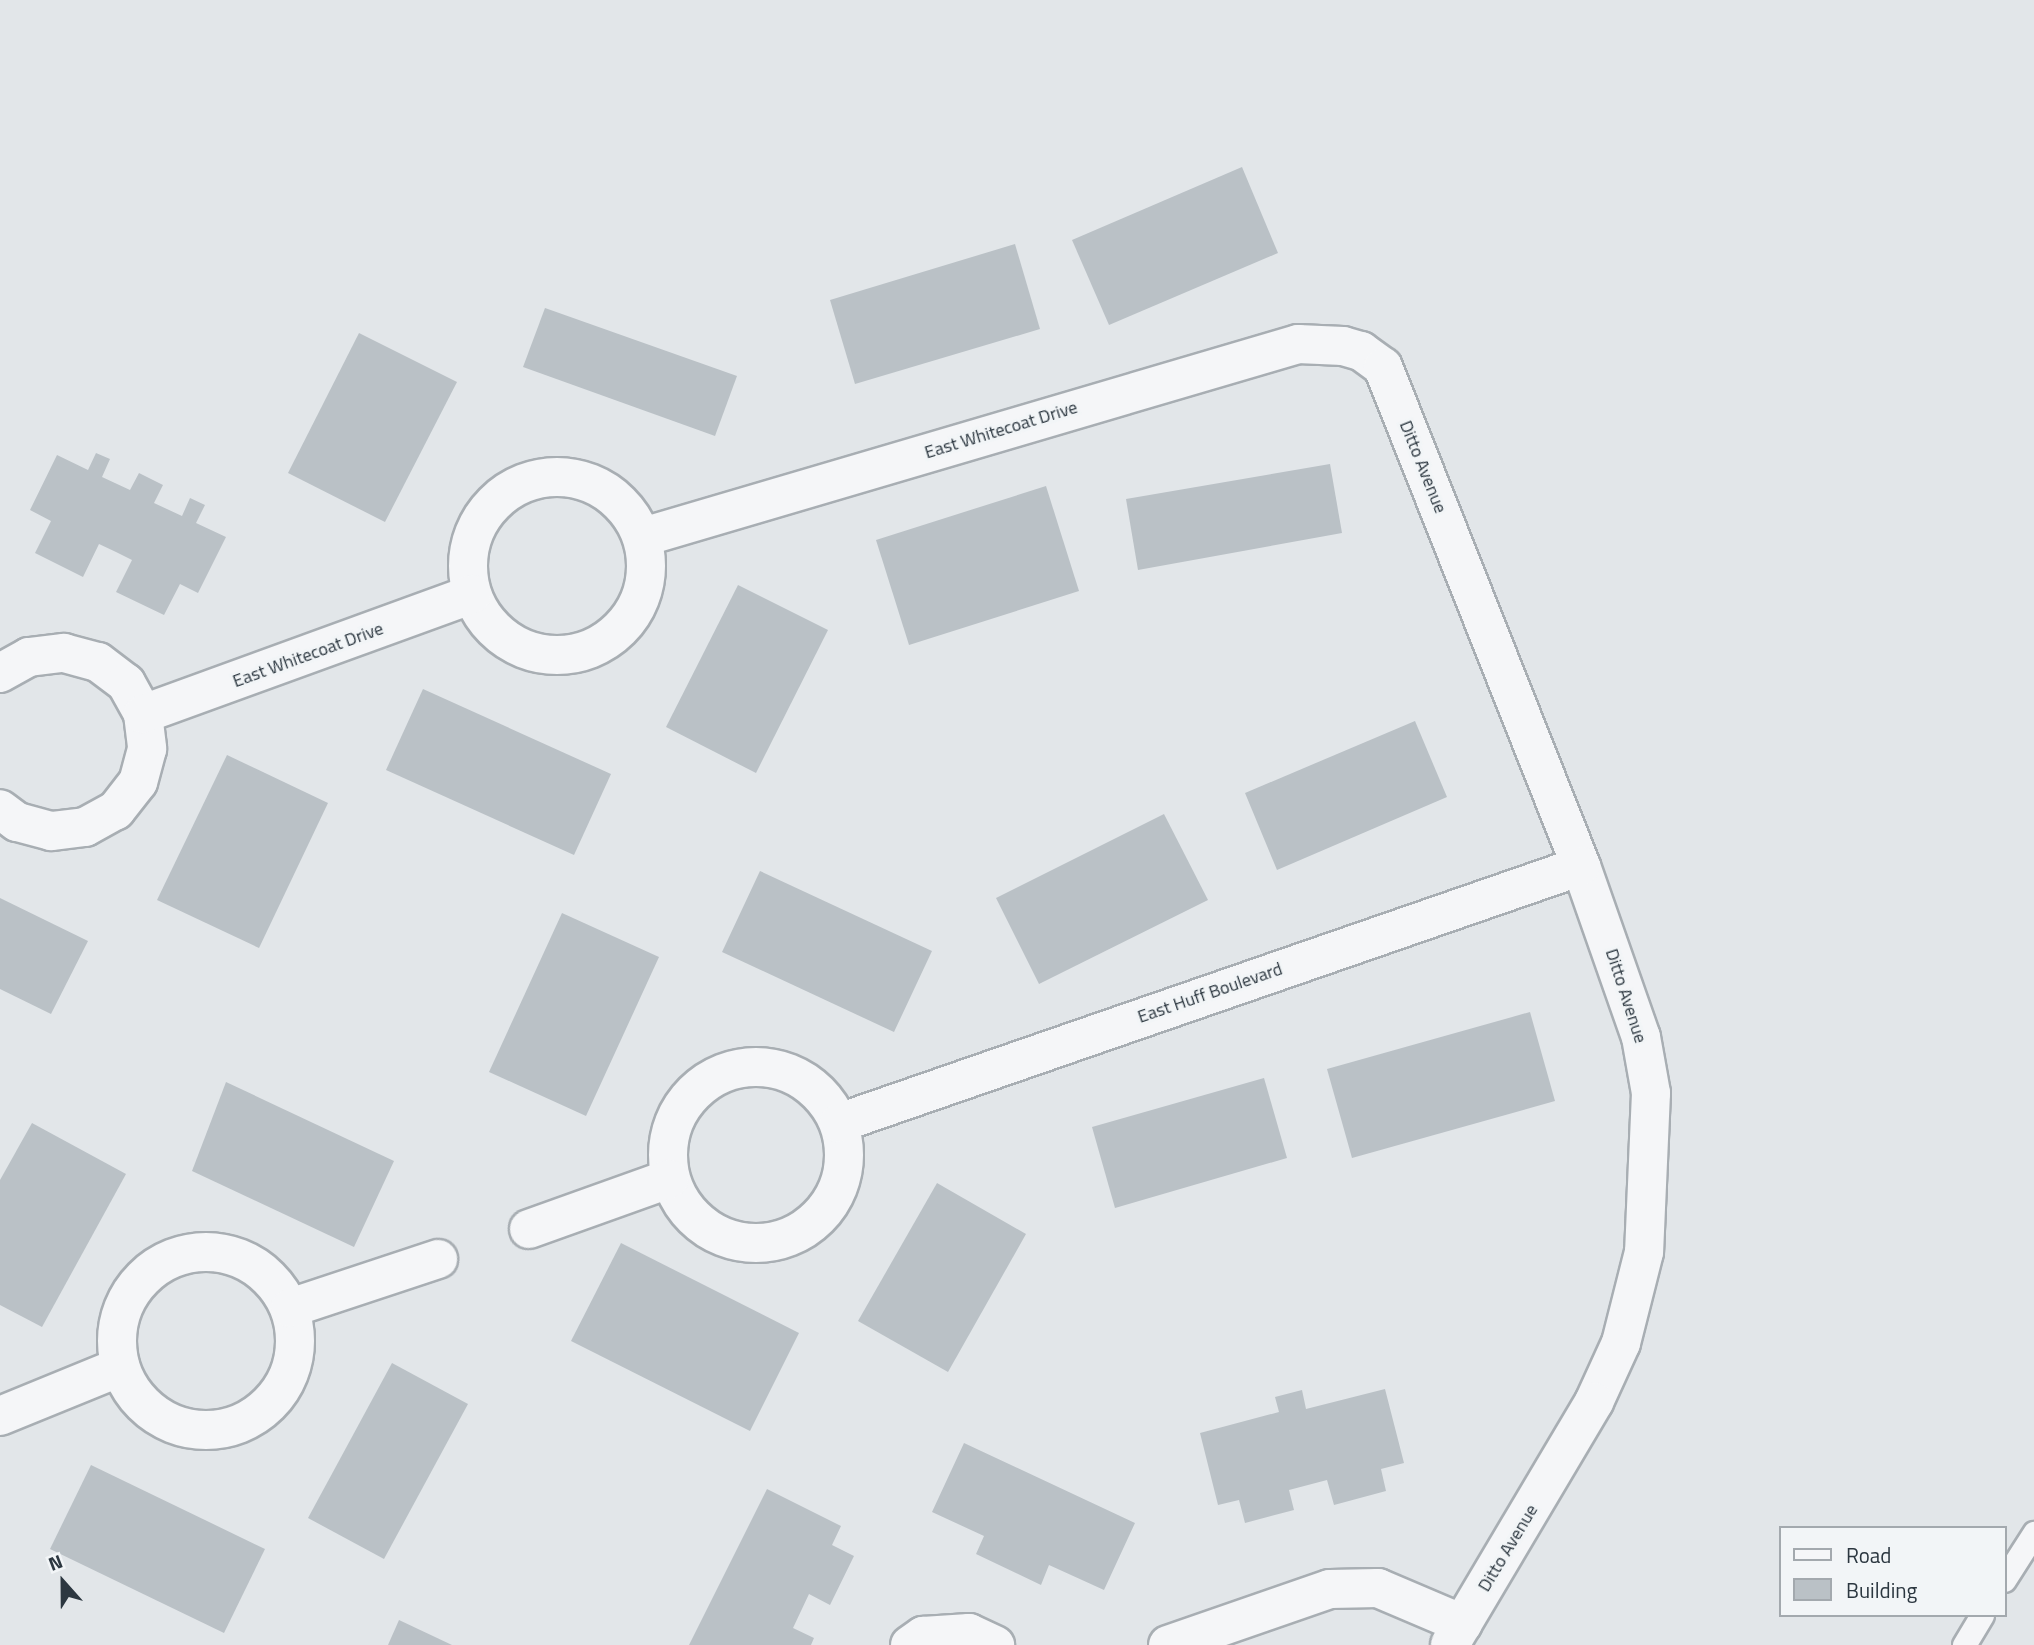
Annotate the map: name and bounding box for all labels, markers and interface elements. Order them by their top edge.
street label: East Whitecoat Drive [922,397,1080,463]
street label: Ditto Avenue [1395,418,1451,516]
street label: East Whitecoat Drive [230,618,386,692]
street label: Ditto Avenue [1601,946,1651,1046]
street label: East Huff Boulevard [1135,958,1285,1028]
street label: Ditto Avenue [1474,1500,1542,1596]
legend [1778,1526,2006,1617]
text: Road [1846,1539,1891,1571]
text: N [44,1546,67,1578]
north arrow [28,1547,98,1617]
text: Building [1846,1574,1917,1606]

